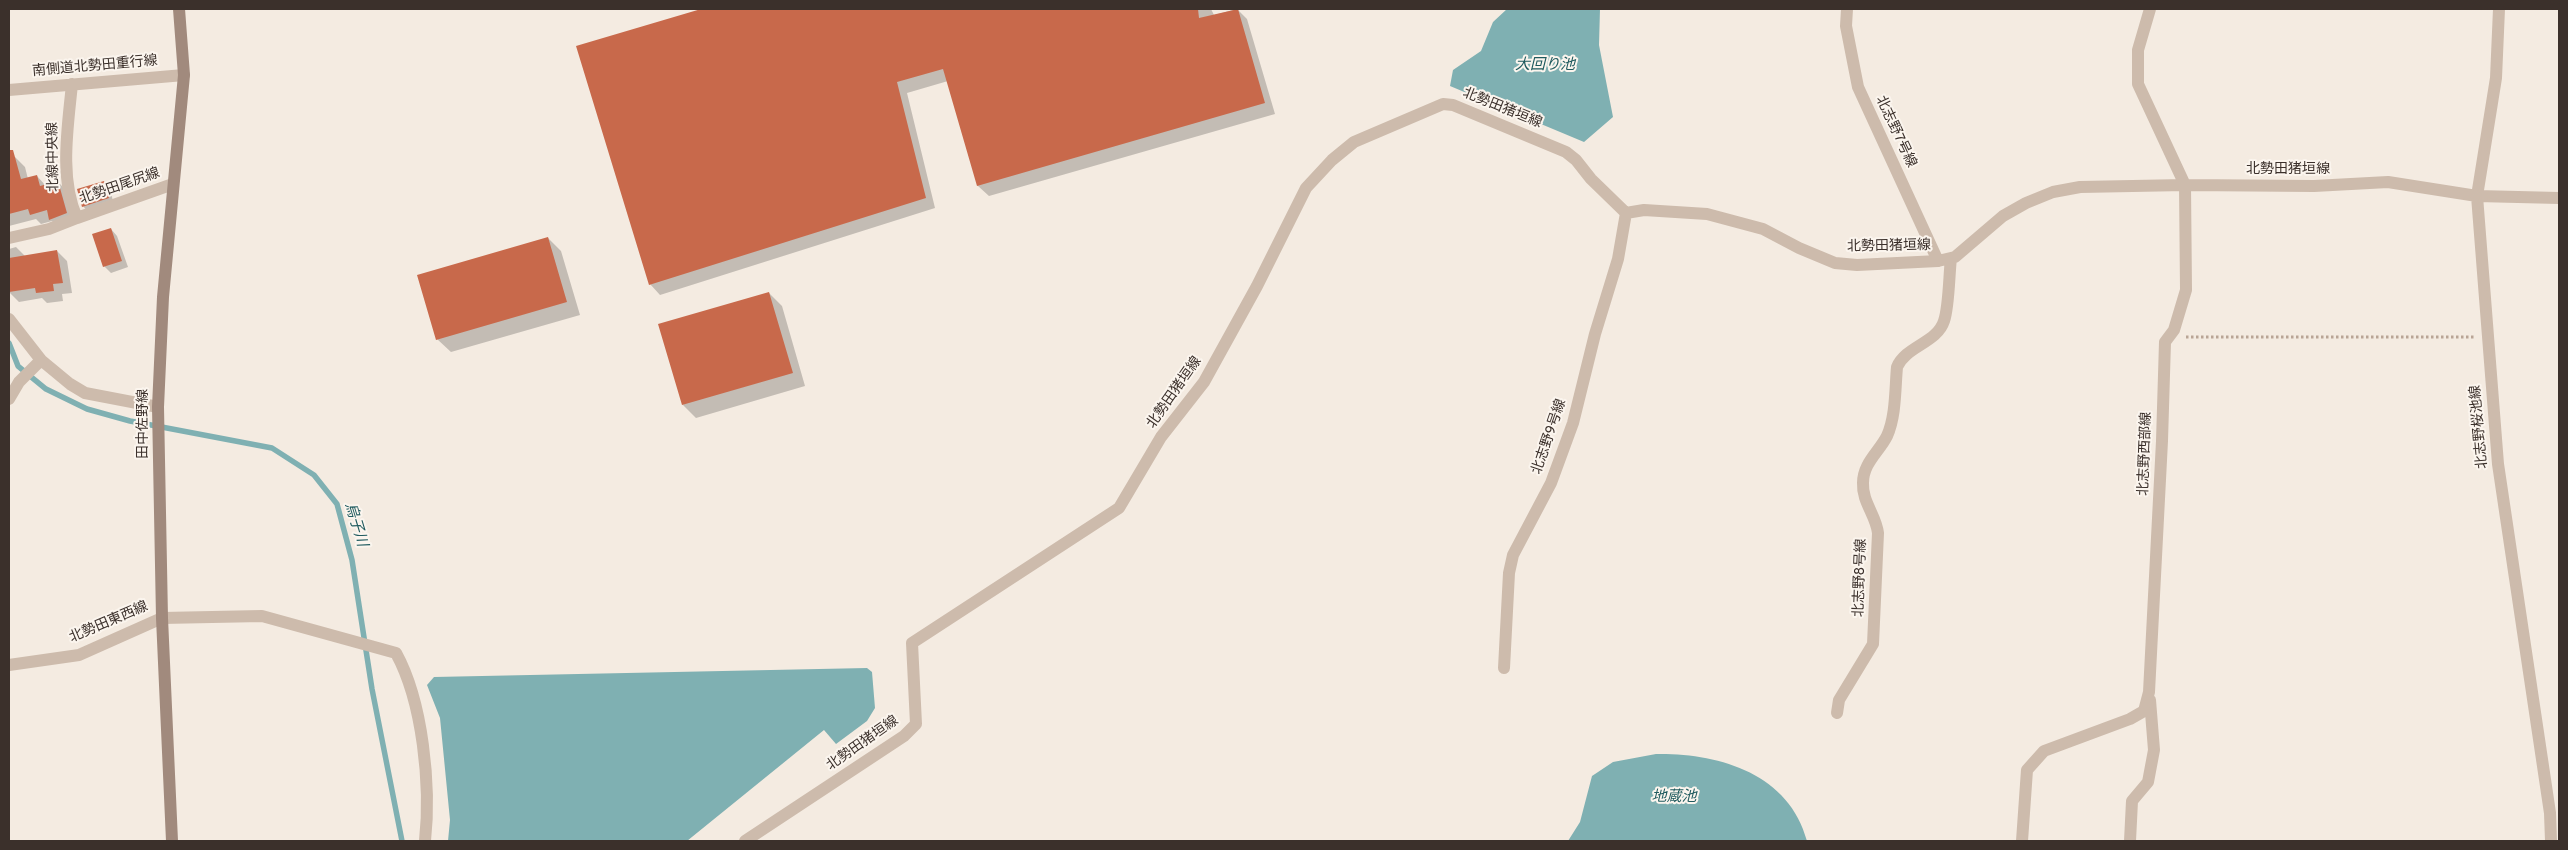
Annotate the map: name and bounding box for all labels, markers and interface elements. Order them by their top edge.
street label: 南側道北勢田重行線 [32,53,158,81]
water label: 大回り池 [1515,57,1575,75]
street label: 北勢田猪垣線 [1460,85,1544,133]
street label: 北志野7号線 [1871,93,1919,171]
street label: 北線中央線 [45,122,63,192]
street label: 北勢田猪垣線 [2246,162,2330,178]
street label: 北勢田尾尻線 [78,165,162,209]
street label: 北勢田猪垣線 [1847,238,1931,256]
street label: 北勢田猪垣線 [1144,354,1206,432]
street label: 北志野桜池線 [2468,384,2492,470]
street label: 田中佐野線 [136,389,152,459]
street label: 北志野9号線 [1529,397,1571,477]
street label: 北志野西部線 [2136,412,2156,496]
water label: 烏子川 [340,501,370,549]
street label: 北志野8号線 [1851,538,1871,618]
street label: 北勢田東西線 [67,599,151,647]
street label: 北勢田猪垣線 [824,713,902,775]
water label: 地蔵池 [1652,789,1696,807]

